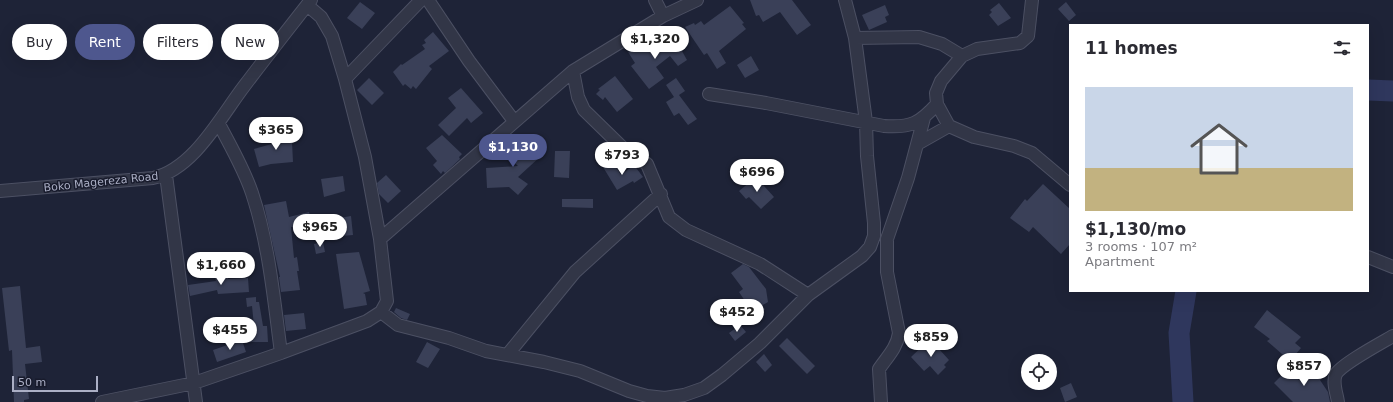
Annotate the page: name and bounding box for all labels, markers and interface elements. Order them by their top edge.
chip: Buy [12,24,67,60]
chip: Rent [75,24,135,60]
chip: Filters [143,24,213,60]
chip: New [221,24,279,60]
pin: $1,320 [622,26,688,60]
text: $1,320 [630,31,680,46]
icon: filters [1331,37,1353,59]
text: 11 homes [1085,38,1178,58]
icon: home [1183,113,1255,185]
pin: $365 [252,117,300,151]
text: $365 [258,122,294,137]
pin: $1,130 [480,134,546,168]
text: $1,130 [488,139,538,154]
pin: $793 [598,142,646,176]
text: $793 [604,147,640,162]
pin: $696 [733,159,781,193]
text: $696 [739,164,775,179]
street label: Boko Magereza Road [43,170,159,194]
pin: $965 [296,214,344,248]
text: $965 [302,219,338,234]
text: $1,130/mo [1085,219,1186,239]
text: 3 rooms · 107 m² [1085,239,1197,254]
pin: $1,660 [188,252,254,286]
text: Apartment [1085,254,1155,269]
text: $1,660 [196,257,246,272]
pin: $452 [713,299,761,333]
text: $452 [719,304,755,319]
pin: $455 [206,317,254,351]
text: $455 [212,322,248,337]
pin: $859 [907,324,955,358]
text: $859 [913,329,949,344]
pin: $857 [1280,353,1328,387]
map controls [1021,354,1057,390]
button: locate [1021,354,1057,390]
text: $857 [1286,358,1322,373]
scale bar [12,374,98,393]
text: 50 m [18,376,46,389]

